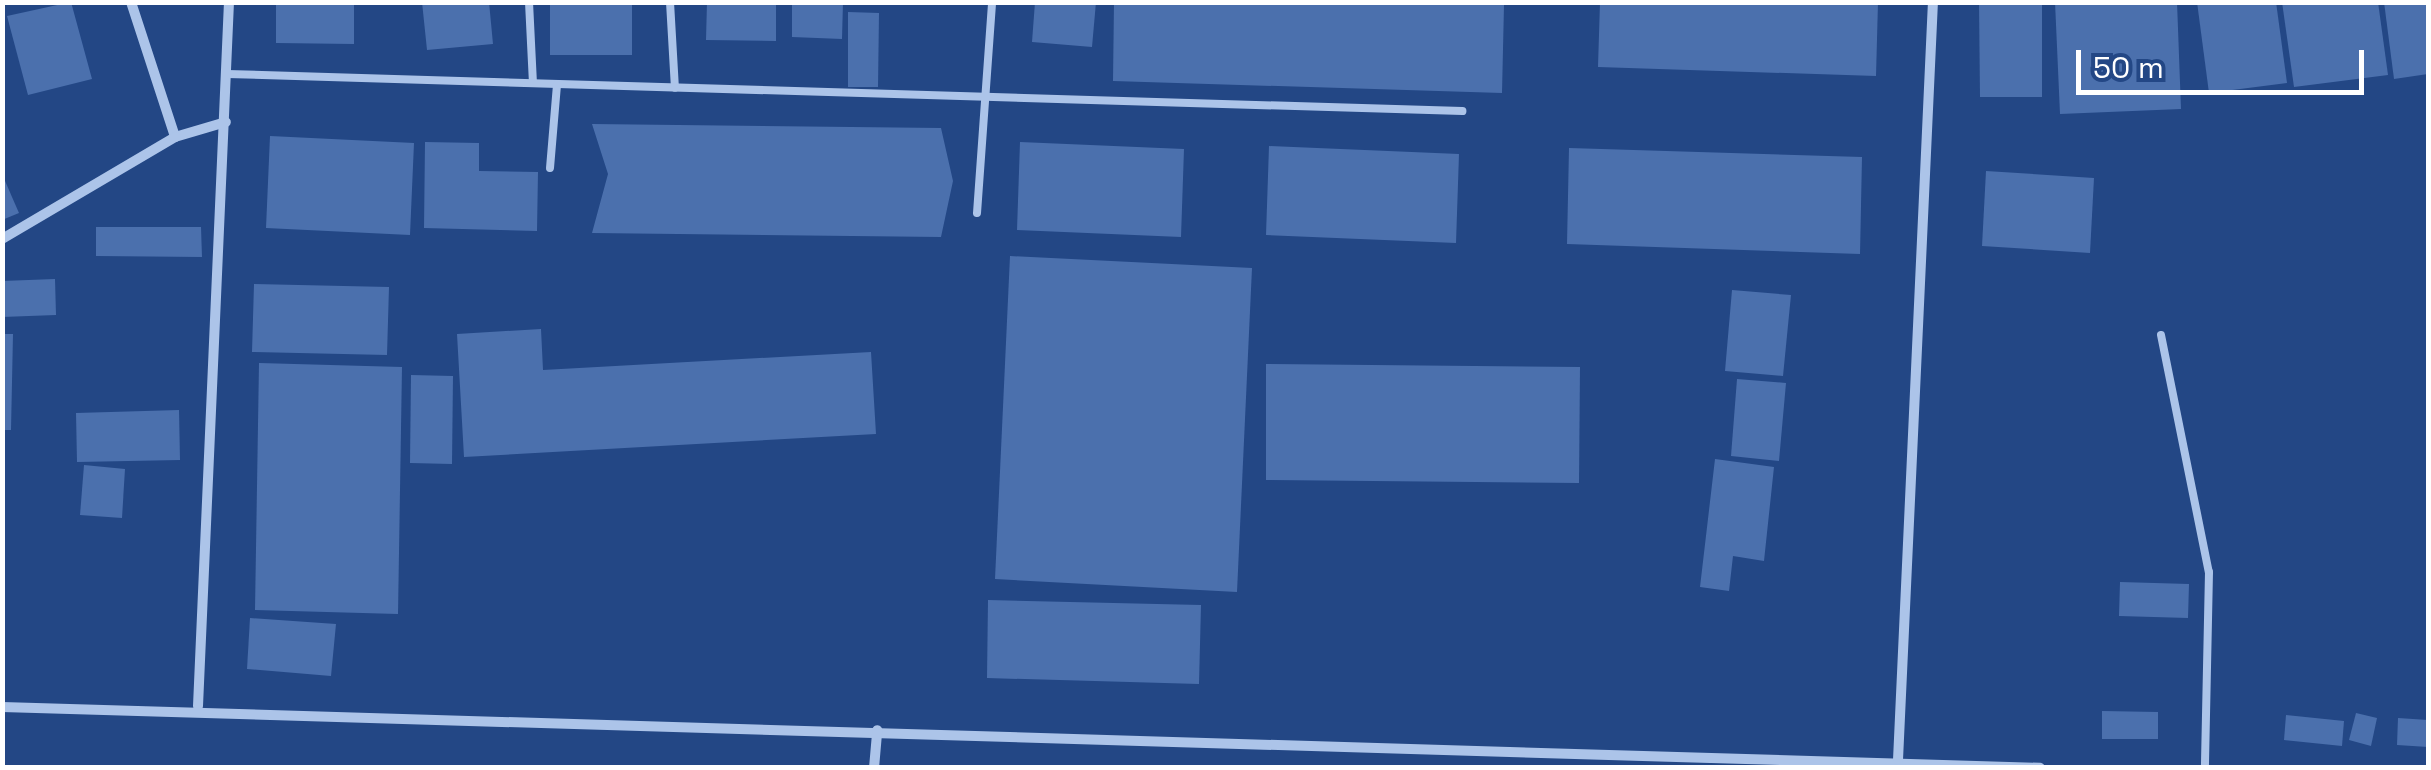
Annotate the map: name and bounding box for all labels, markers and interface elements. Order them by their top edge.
scale bar [2081,30,2368,92]
text: 50 m [2093,48,2164,87]

